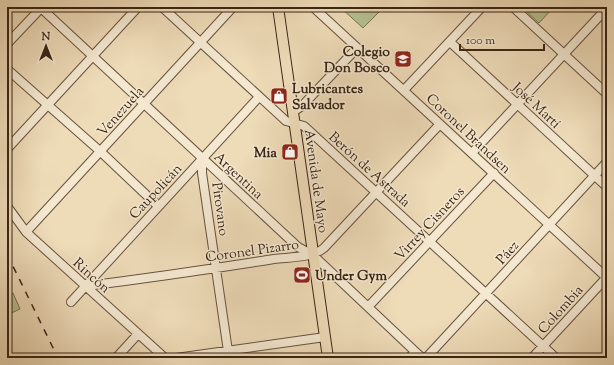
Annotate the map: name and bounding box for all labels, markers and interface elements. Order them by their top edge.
north arrow [26,26,66,66]
scale bar [460,26,544,52]
text: N [41,29,51,45]
text: 100 m [466,32,495,50]
place label: Colegio Don Bosco [324,43,390,79]
school or university icon: Colegio Don Bosco [393,49,413,69]
street label: José Martí [506,78,564,134]
place label: Lubricantes Salvador [292,80,363,116]
street label: Venezuela [94,82,150,142]
shop icon: Lubricantes Salvador [269,86,289,106]
street label: Coronel Brandsen [421,90,515,179]
street label: Avenida de Mayo [298,128,332,235]
street label: Berón de Astrada [323,128,415,213]
shop icon: Mia [280,142,300,162]
place label: Mia [254,144,278,164]
street label: Argentina [208,148,267,205]
street label: Caupolicán [125,160,188,225]
street label: Pirovano [205,181,233,238]
street label: Virrey Cisneros [391,183,470,266]
street label: Coronel Pizarro [204,235,301,268]
street label: Páez [492,237,525,270]
street label: Rincón [67,254,114,299]
sports icon: Under Gym [292,265,312,285]
place label: Under Gym [315,267,387,287]
street label: Colombia [534,281,589,339]

